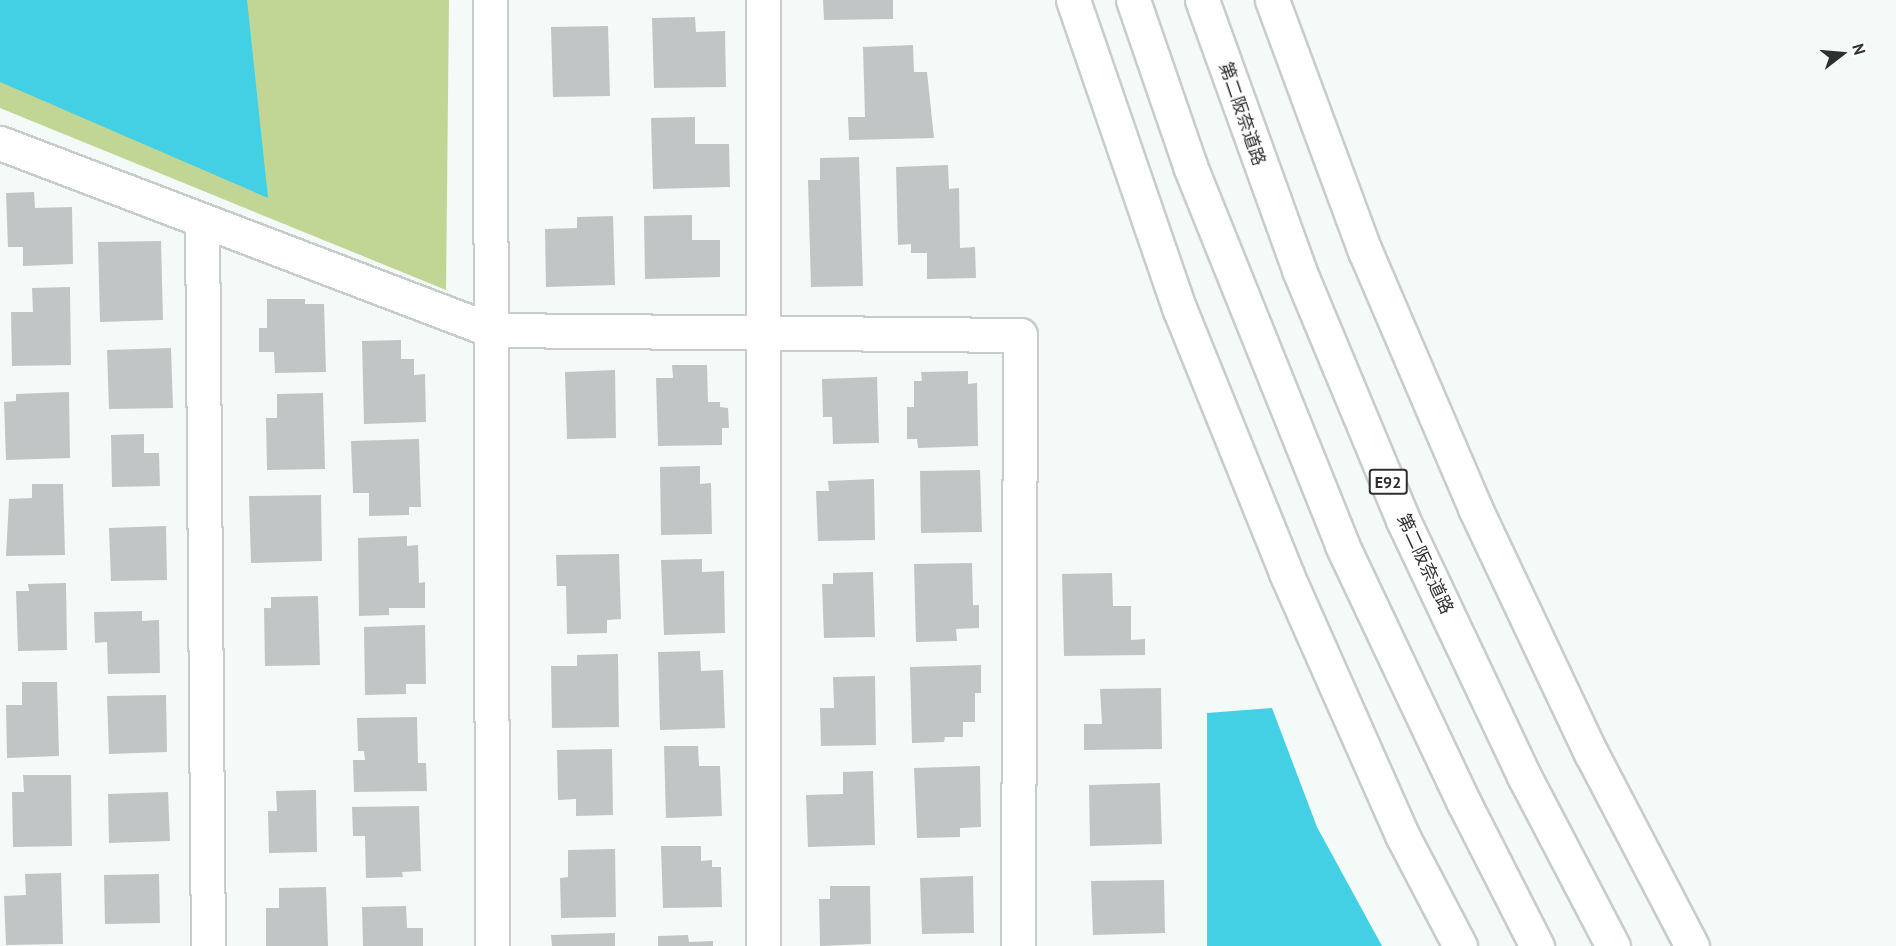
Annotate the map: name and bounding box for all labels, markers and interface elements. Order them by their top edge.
north arrow [1812,24,1872,84]
text: N [1848,41,1870,57]
street label: 第二阪奈道路 [1214,59,1270,169]
road number: E92 [1368,469,1408,495]
street label: 第二阪奈道路 [1392,510,1458,618]

